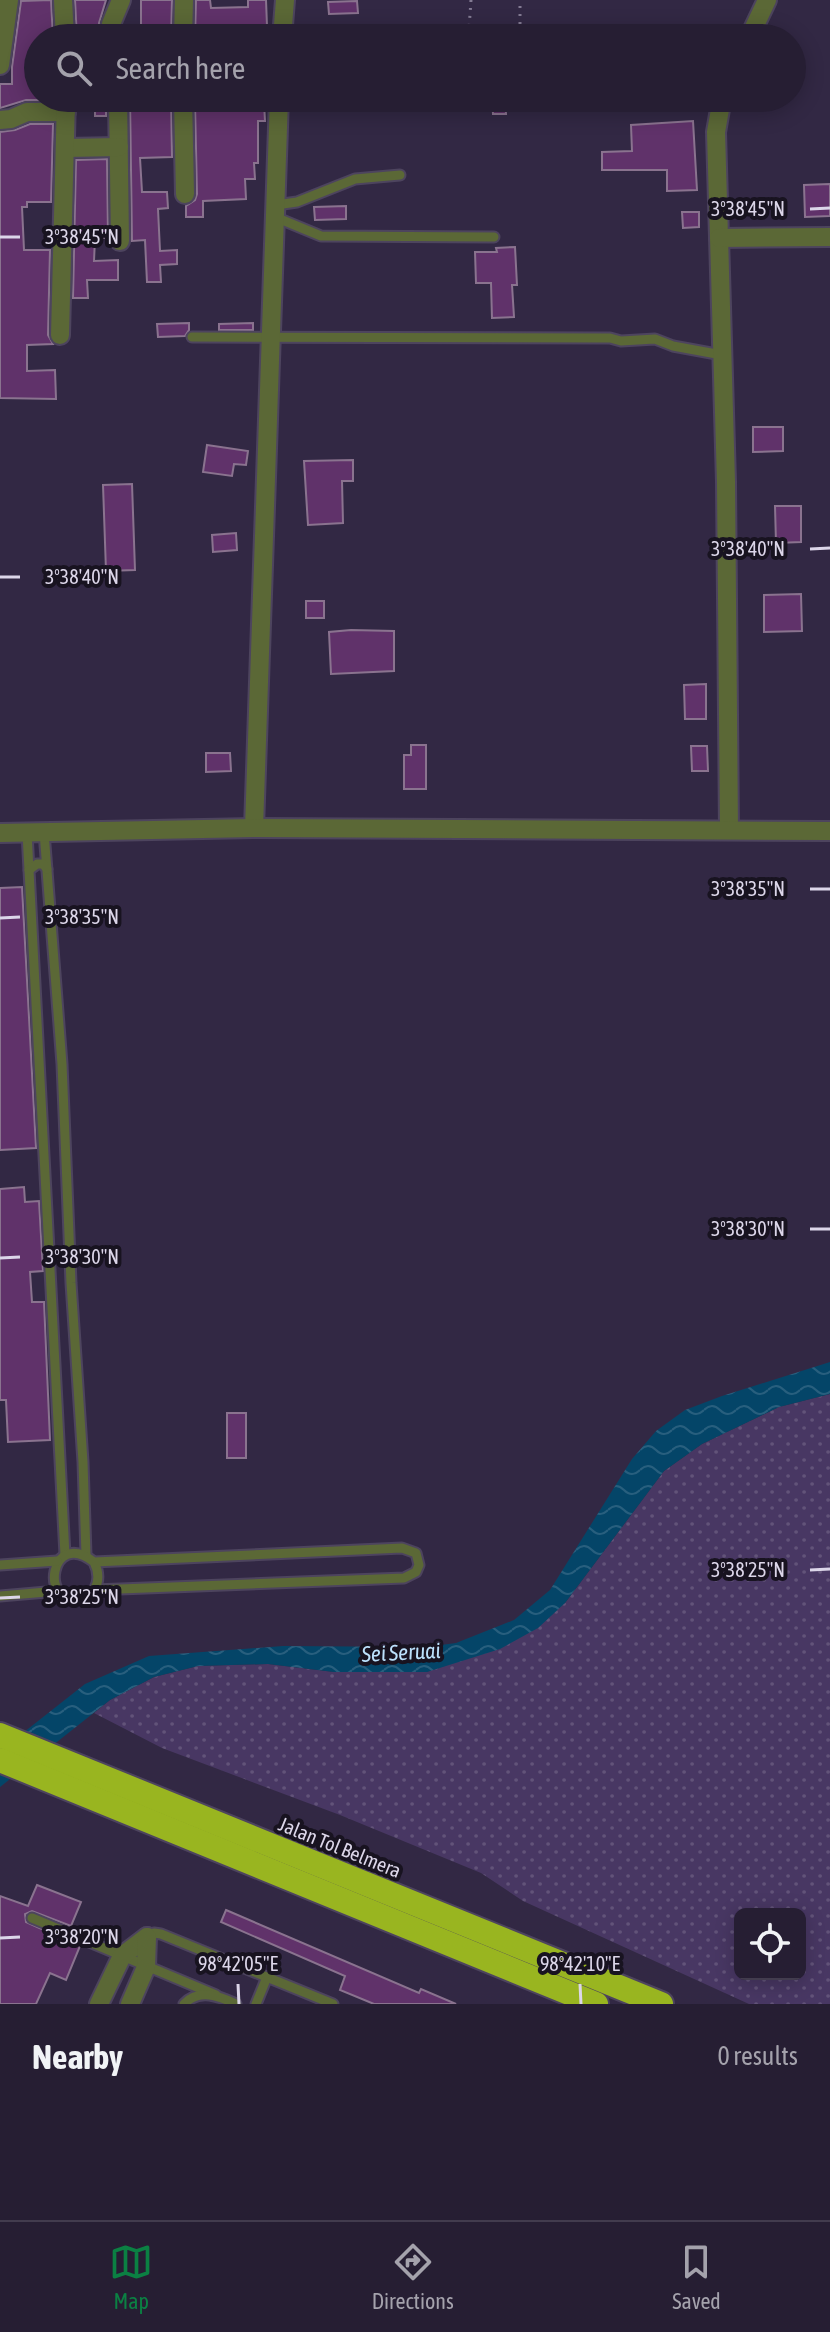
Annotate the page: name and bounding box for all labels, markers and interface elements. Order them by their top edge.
search box [24,24,806,112]
icon: search [52,46,96,90]
text: Search here [116,51,245,85]
text: 3°38'45"N [711,197,785,220]
text: 3°38'45"N [45,225,119,248]
text: 3°38'40"N [711,537,785,560]
text: 3°38'40"N [45,565,119,588]
text: 3°38'35"N [711,877,785,900]
text: 3°38'35"N [45,905,119,928]
text: 3°38'30"N [711,1217,785,1240]
text: 3°38'30"N [45,1245,119,1268]
text: 3°38'25"N [711,1558,785,1581]
text: 3°38'25"N [45,1585,119,1608]
water label: Sei Seruai [360,1637,441,1667]
street label: Jalan Tol Belmera [275,1812,405,1882]
map controls [734,1908,806,1980]
button: locate [734,1908,806,1980]
text: 3°38'20"N [45,1925,119,1948]
text: 98°42'05"E [198,1952,279,1975]
text: 98°42'10"E [540,1952,621,1975]
text: Nearby [32,2037,123,2076]
text: 0 results [717,2041,798,2071]
tab: Map [109,2240,153,2314]
tab: Directions [372,2240,454,2314]
tab: Saved [672,2240,721,2314]

